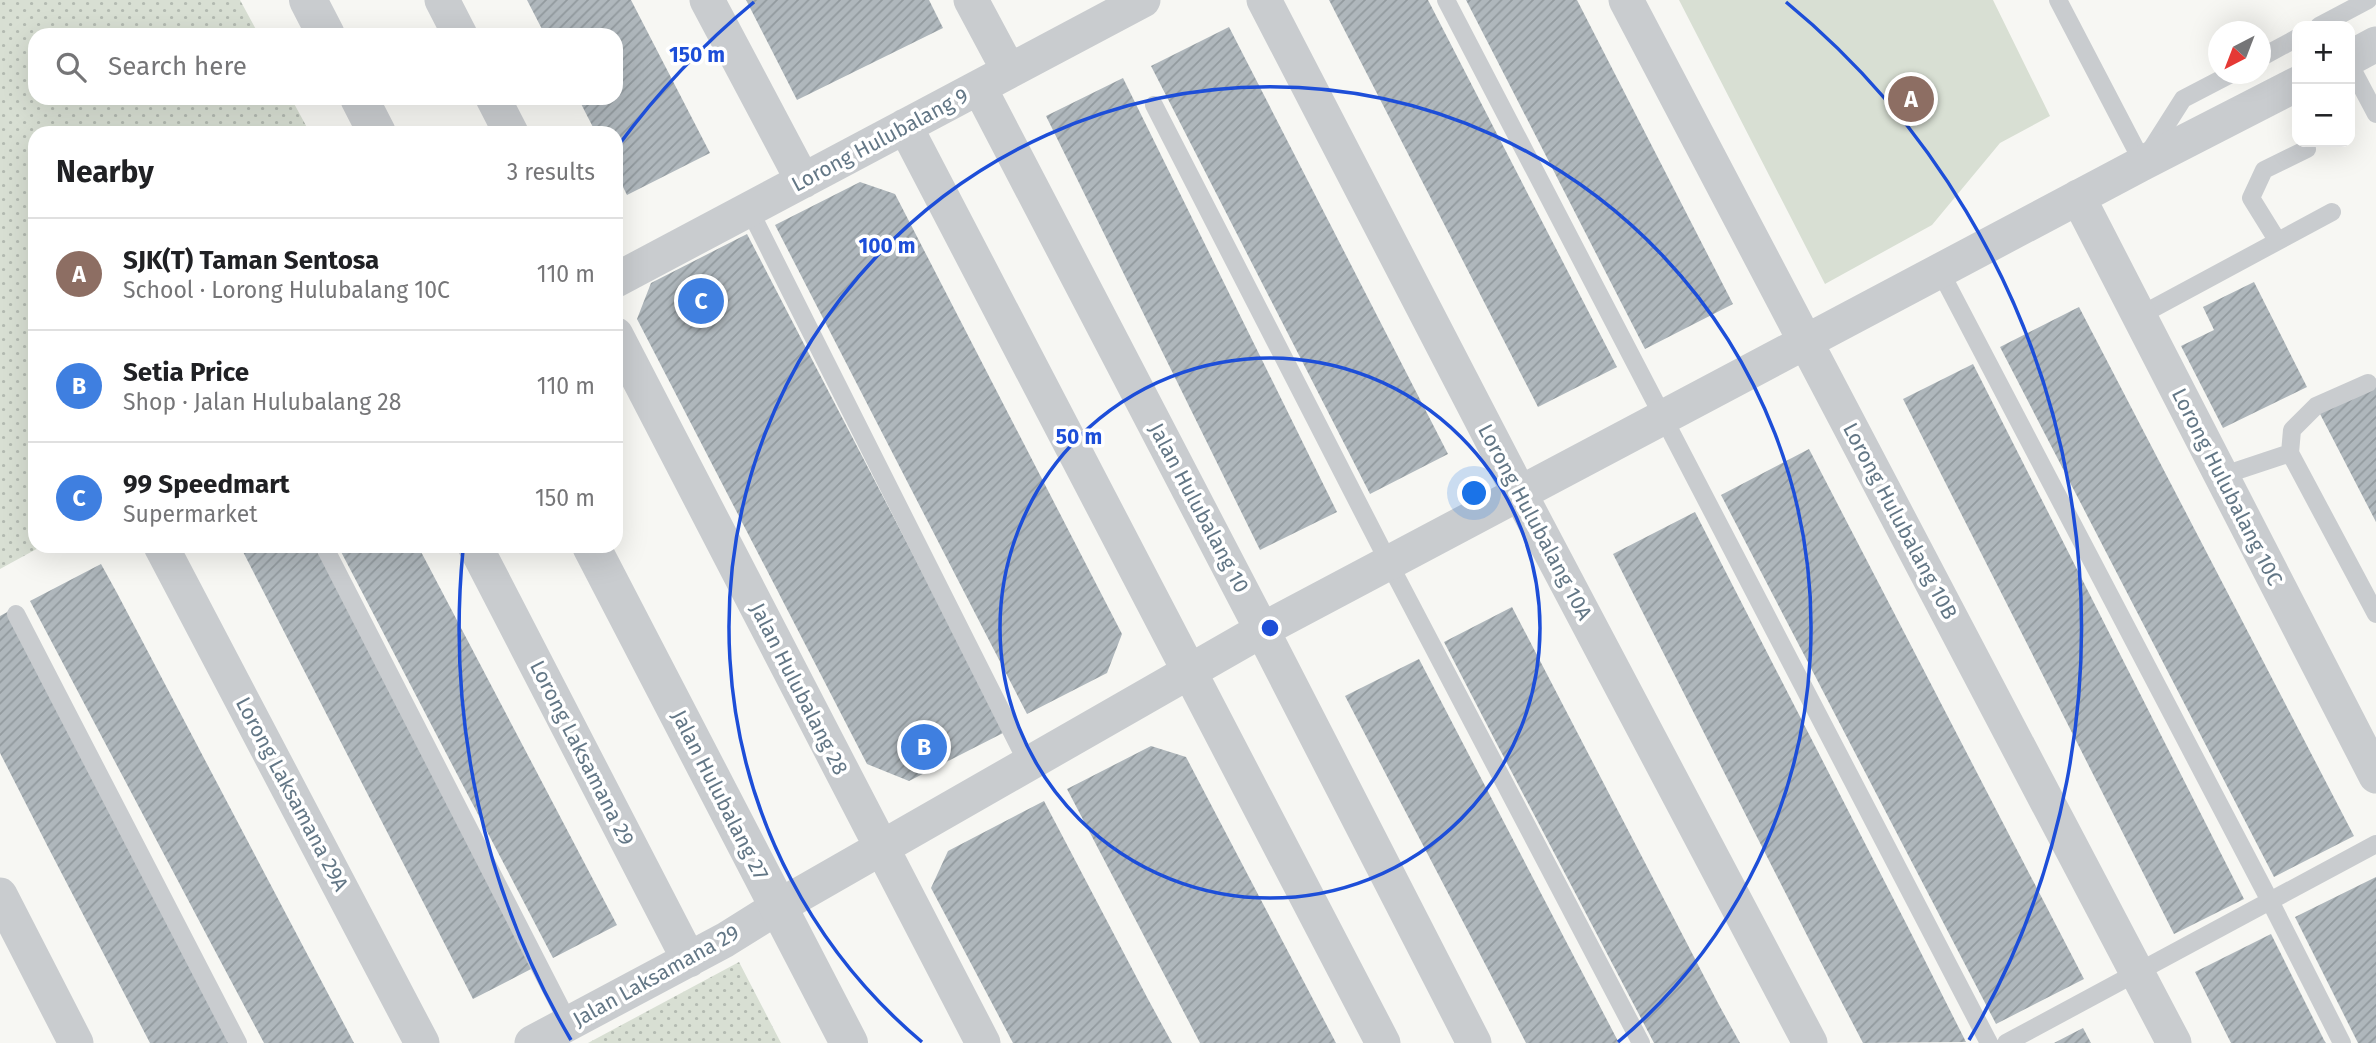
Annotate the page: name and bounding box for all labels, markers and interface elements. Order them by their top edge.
north arrow [2208,21,2271,84]
map controls [2292,21,2355,147]
button: + [2292,21,2355,84]
search box [28,28,623,105]
text: 150 m [669,42,725,68]
icon: search [52,48,90,86]
text: Search here [108,51,247,82]
pin: A [1888,73,1934,125]
street label: Lorong Hulubalang 9 [787,82,973,198]
button: − [2292,84,2355,147]
text: Nearby [56,154,154,190]
text: 3 results [507,158,595,186]
text: 100 m [858,233,916,259]
text: SJK(T) Taman Sentosa [123,245,379,276]
text: A [72,260,86,288]
text: 110 m [537,260,595,288]
pin: C [678,275,724,327]
text: School · Lorong Hulubalang 10C [123,276,450,304]
text: Setia Price [123,357,249,388]
text: B [72,372,86,400]
text: 110 m [537,372,595,400]
street label: Lorong Hulubalang 10C [2166,384,2288,590]
text: Shop · Jalan Hulubalang 28 [123,388,401,416]
street label: Lorong Hulubalang 10B [1837,418,1963,624]
street label: Jalan Hulubalang 10 [1143,419,1255,597]
street label: Lorong Hulubalang 10A [1472,420,1598,624]
text: 50 m [1056,424,1102,450]
text: 99 Speedmart [123,469,290,500]
your location [1457,476,1491,510]
text: C [72,484,86,512]
text: 150 m [535,484,595,512]
text: Supermarket [123,500,258,528]
street label: Jalan Hulubalang 28 [744,599,854,779]
centre of rings [1258,616,1282,640]
street label: Lorong Laksamana 29 [524,656,640,850]
street label: Lorong Laksamana 29A [230,693,354,895]
street label: Jalan Hulubalang 27 [666,706,774,884]
pin: B [901,721,947,773]
street label: Jalan Laksamana 29 [568,919,744,1033]

